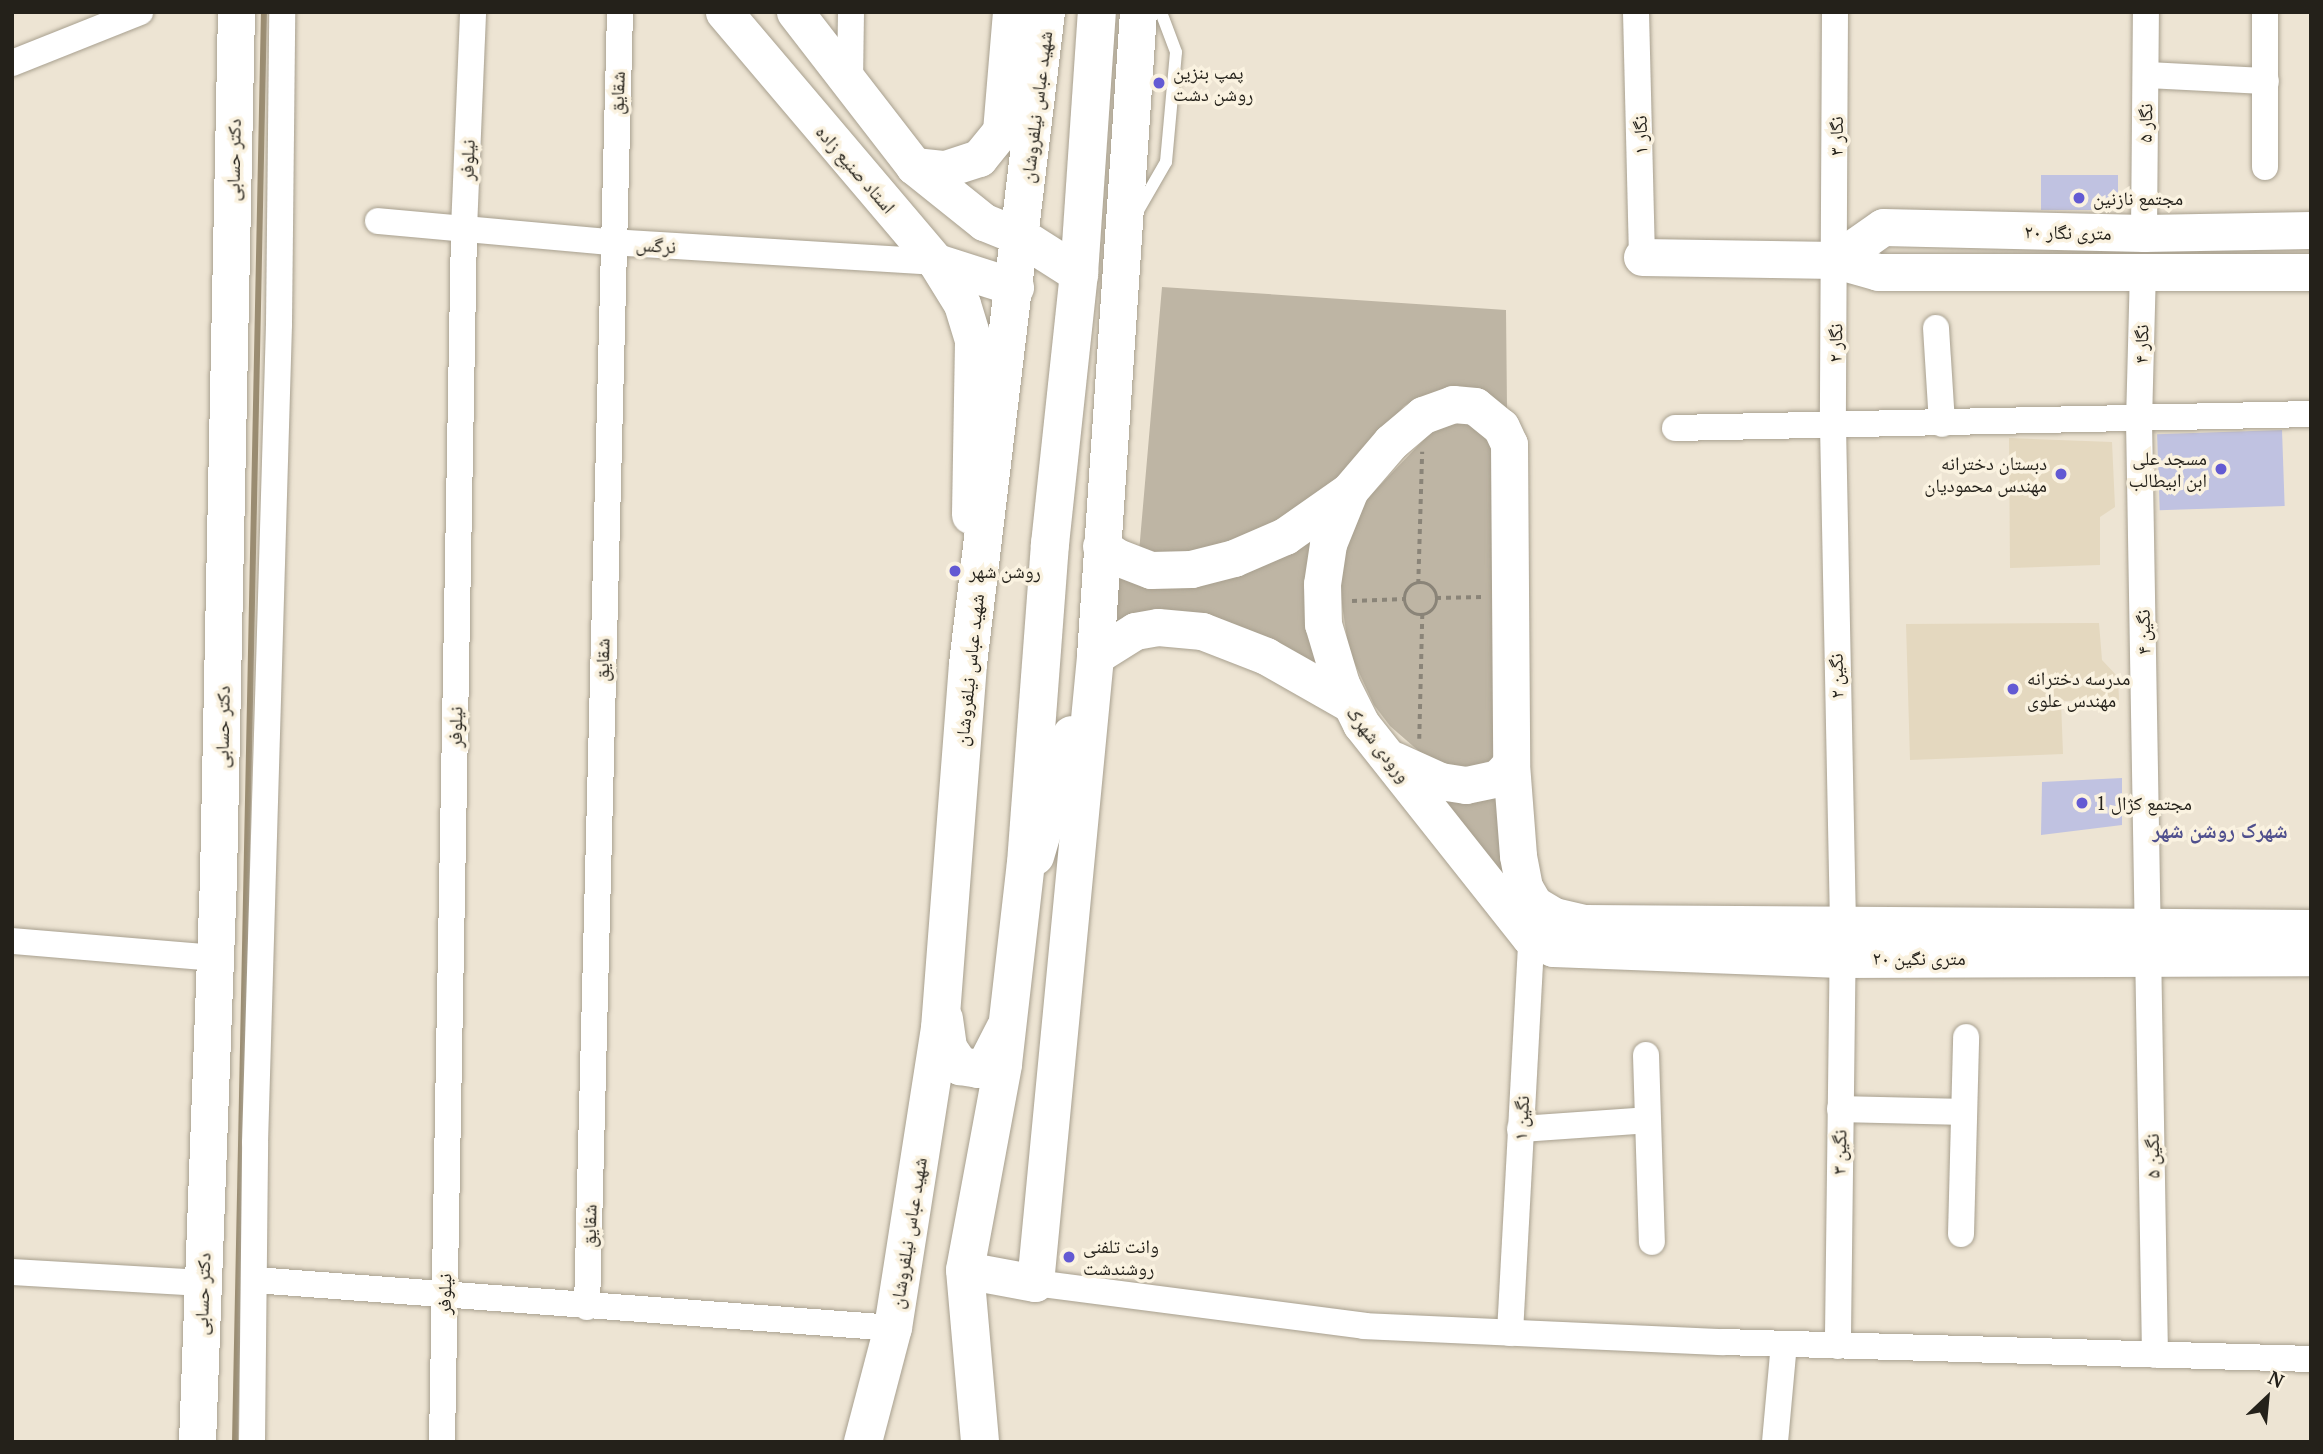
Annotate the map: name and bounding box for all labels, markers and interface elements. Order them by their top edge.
street label: شهید عباس نیلفروشان [1015,30,1057,184]
place label: پمپ بنزین روشن دشت [1173,61,1253,105]
street label: شقایق [605,71,629,115]
marker: پمپ بنزین روشن دشت [1151,75,1167,91]
street label: نگار ۵ [2133,103,2157,143]
street label: نگار ۱ [1628,115,1652,155]
street label: نگار ۳ [1825,116,1847,156]
street label: دکتر حسابی [221,118,245,202]
street label: استاد صنیع زاده [811,120,901,218]
street label: نیلوفر [455,139,479,181]
place label: مجتمع نازنین [2093,187,2183,209]
marker: مجتمع نازنین [2071,190,2087,206]
street label: ۲۰ متری نگار [2024,220,2112,244]
street label: نرگس [635,232,677,258]
street label: نگار ۲ [1823,323,1847,363]
street label: نگار ۴ [2129,324,2153,364]
place label: مسجد علی ابن ابیطالب [2129,447,2207,491]
place label: دبستان دخترانه مهندس محمودیان [1924,452,2047,496]
marker: مسجد علی ابن ابیطالب [2213,461,2229,477]
marker: دبستان دخترانه مهندس محمودیان [2053,466,2069,482]
place label: روشن شهر [969,560,1041,582]
marker: روشن شهر [947,563,963,579]
street label: شهید عباس نیلفروشان [950,593,988,747]
street label: نگین ۴ [2131,609,2155,655]
street label: شقایق [590,638,614,682]
street label: نگین ۲ [1824,653,1848,699]
place label: مدرسه دخترانه مهندس علوی [2027,667,2131,711]
marker: مدرسه دخترانه مهندس علوی [2005,681,2021,697]
street label: دکتر حسابی [210,685,234,769]
street label: ورودی شهرک [1342,701,1416,787]
street label: نیلوفر [443,706,467,748]
place label: مجتمع کژال 1 [2096,792,2192,814]
marker: مجتمع کژال 1 [2074,795,2090,811]
district label: شهرک روشن شهر [2152,817,2288,843]
street label: ۲۰ متری نگین [1872,947,1966,969]
street label: نگین ۱ [1508,1095,1534,1141]
street label: نگین ۳ [1827,1129,1851,1175]
street label: نگین ۵ [2140,1133,2164,1179]
street label: شهید عباس نیلفروشان [885,1156,931,1310]
street label: شقایق [577,1204,601,1248]
place label: وانت تلفنی روشندشت [1083,1235,1159,1279]
marker: وانت تلفنی روشندشت [1061,1249,1077,1265]
street label: دکتر حسابی [189,1252,215,1336]
street label: نیلوفر [432,1273,456,1315]
north arrow [2232,1363,2302,1433]
text: N [2264,1364,2288,1393]

